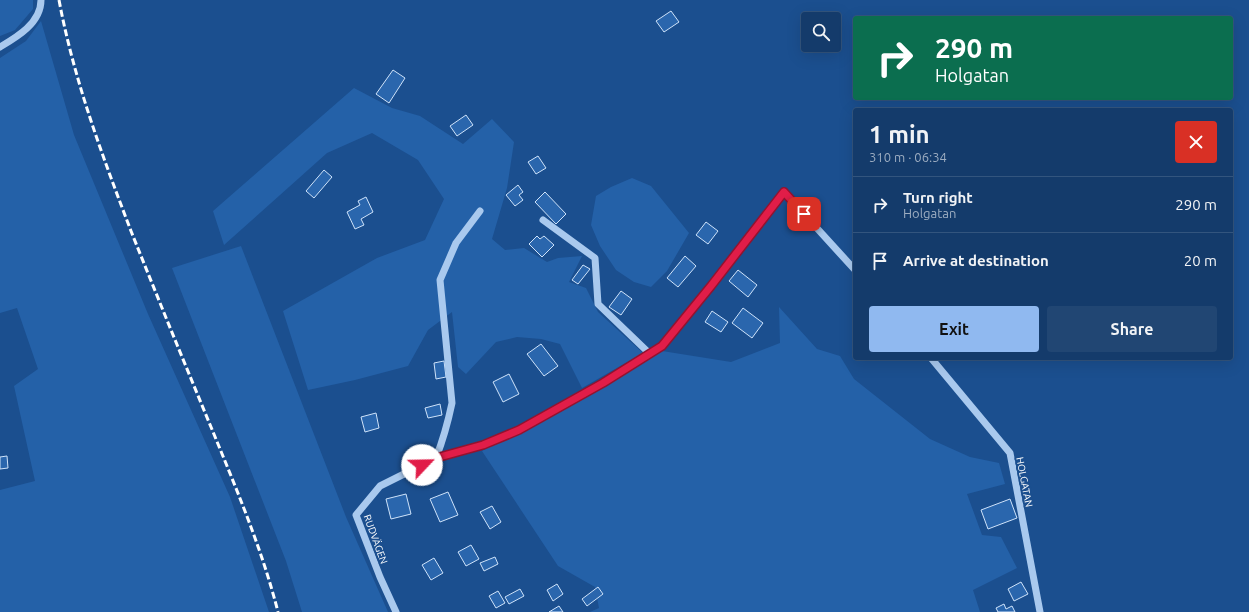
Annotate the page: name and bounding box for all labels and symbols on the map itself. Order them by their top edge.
pin [787,197,821,231]
position arrow [401,444,443,486]
street label: HOLGATAN [1014,456,1035,508]
street label: RUDVÄGEN [362,513,390,565]

